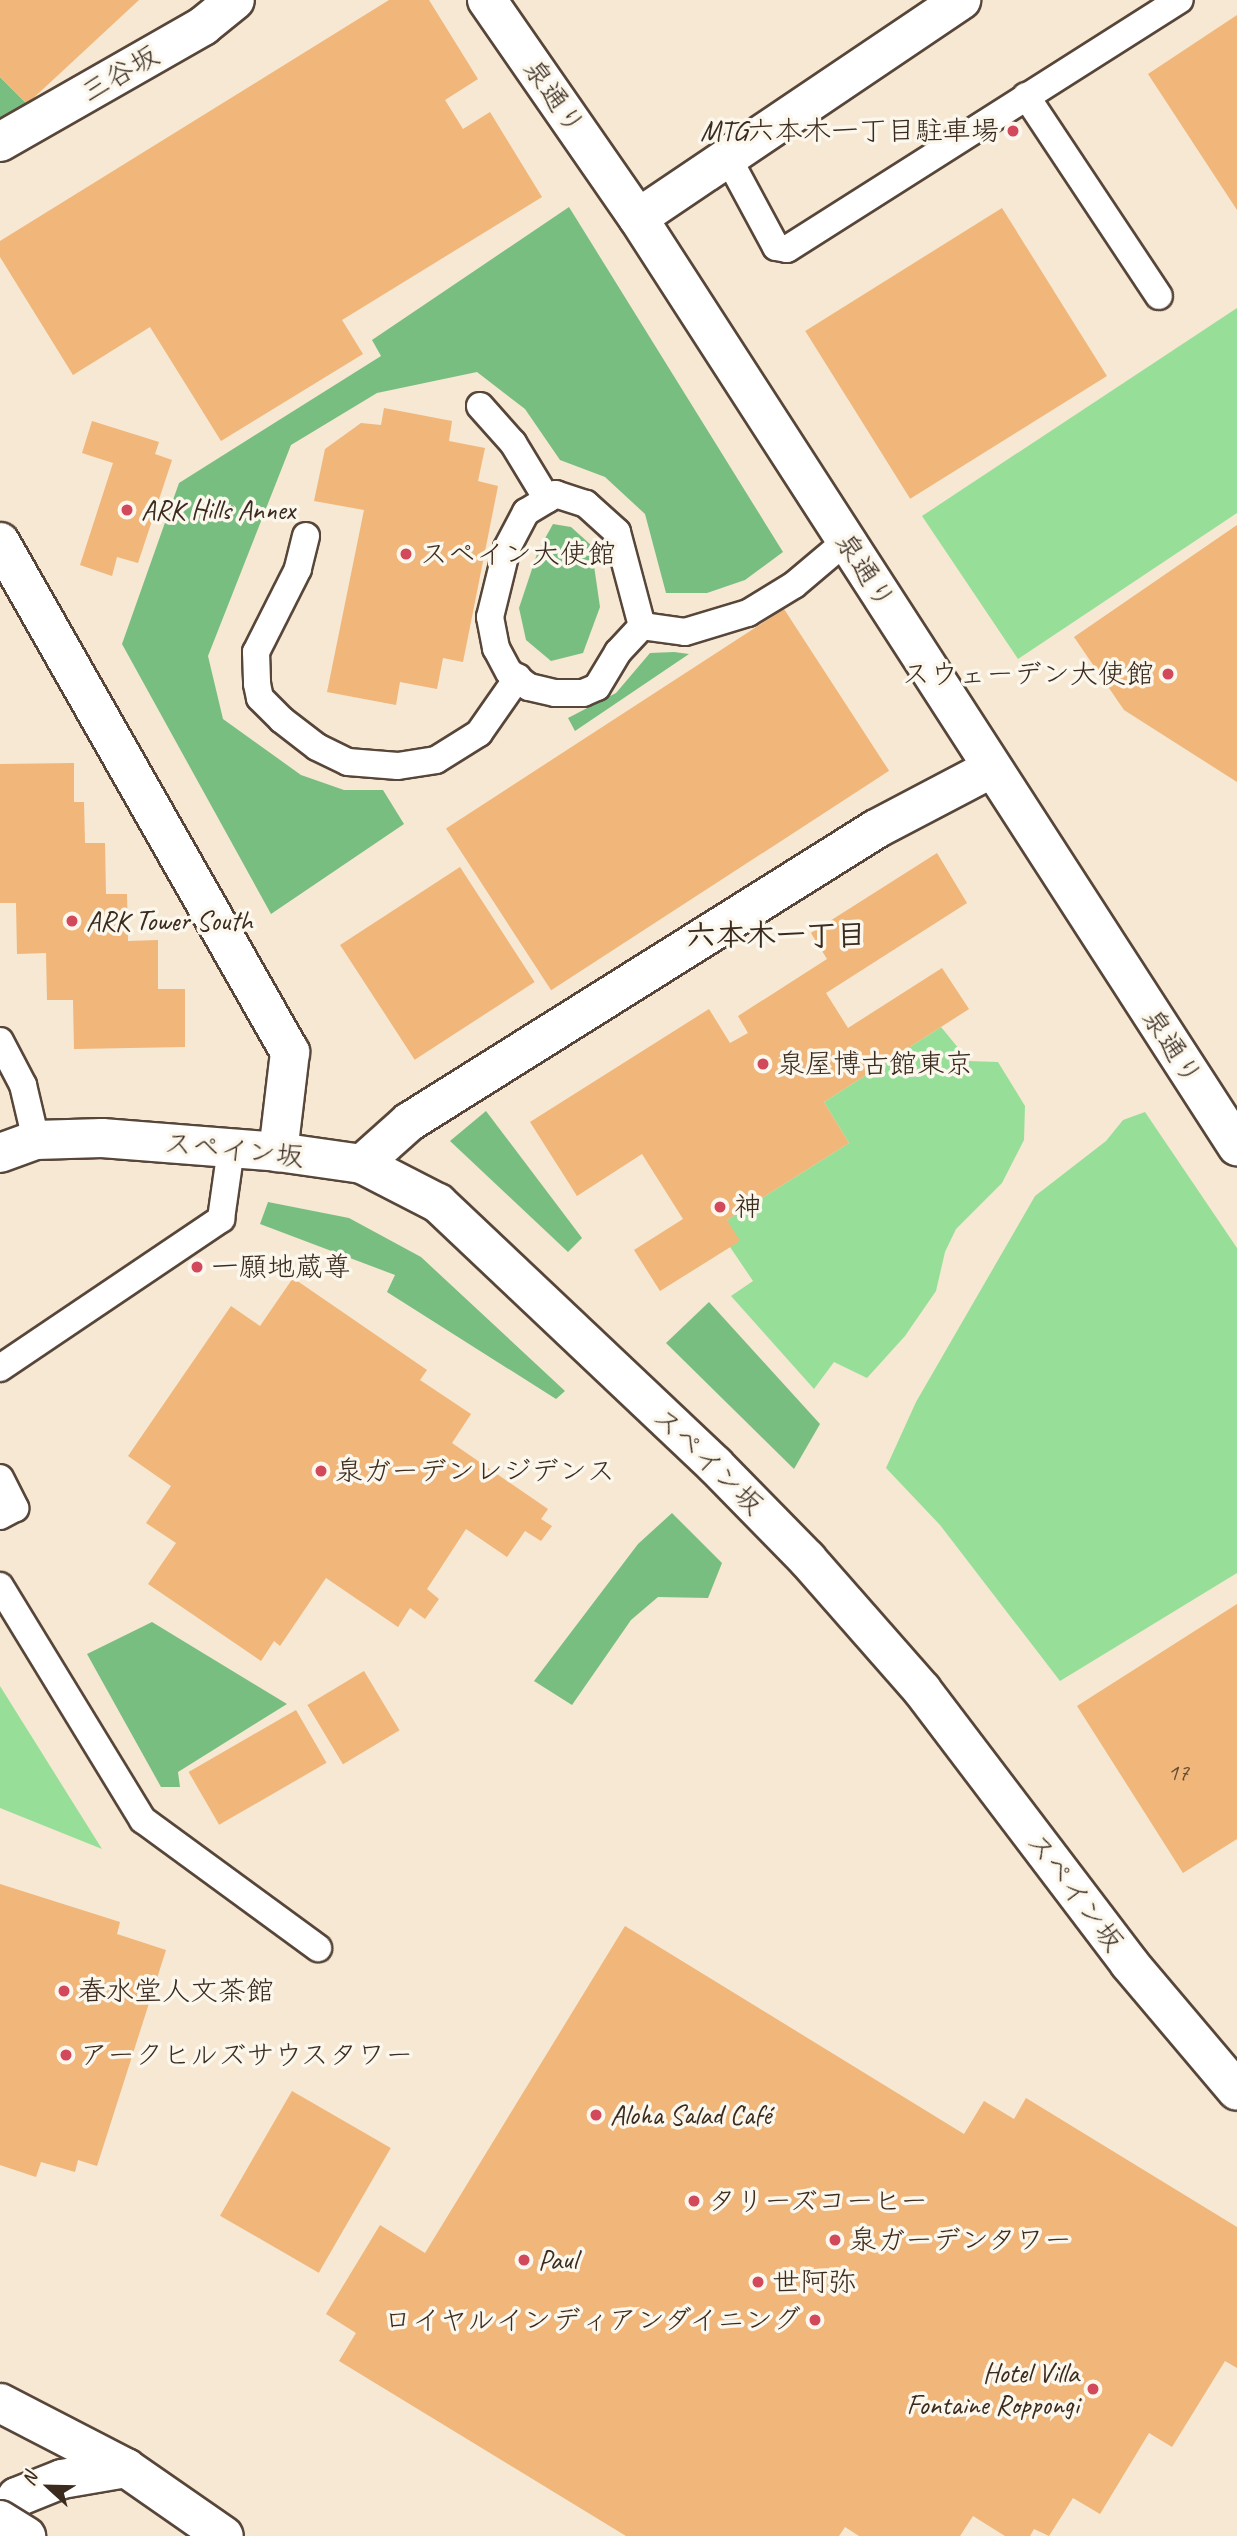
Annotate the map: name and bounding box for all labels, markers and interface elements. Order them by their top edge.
street label: 三谷坂 [75,38,165,110]
street label: 泉通り [516,53,592,141]
place label: MTG六本木一丁目駐車場 [700,114,999,148]
marker: MTG六本木一丁目駐車場 [1005,123,1021,139]
place label: ARK Hills Annex [141,493,295,527]
marker: ARK Hills Annex [119,502,135,518]
street label: 泉通り [828,527,902,615]
place label: スペイン大使館 [420,537,616,571]
marker: スペイン大使館 [398,546,414,562]
place label: スウェーデン大使館 [902,657,1154,691]
marker: スウェーデン大使館 [1160,666,1176,682]
place label: ARK Tower South [86,904,252,938]
marker: ARK Tower South [64,913,80,929]
district label: 六本木一丁目 [686,917,866,953]
street label: 泉通り [1135,1003,1209,1091]
place label: 泉屋博古館東京 [777,1047,973,1081]
marker: 泉屋博古館東京 [755,1056,771,1072]
street label: スペイン坂 [163,1126,305,1174]
place label: 神 [734,1190,762,1224]
marker: 神 [712,1199,728,1215]
place label: 一願地蔵尊 [211,1250,351,1284]
marker: 一願地蔵尊 [189,1259,205,1275]
street label: スペイン坂 [646,1400,770,1522]
place label: 泉ガーデンレジデンス [335,1454,615,1488]
marker: 泉ガーデンレジデンス [313,1463,329,1479]
house number: 17 [1167,1759,1189,1787]
street label: スペイン坂 [1019,1826,1131,1958]
place label: 春水堂人文茶館 [78,1974,274,2008]
marker: 春水堂人文茶館 [56,1983,72,1999]
place label: アークヒルズサウスタワー [80,2038,415,2072]
marker: アークヒルズサウスタワー [58,2047,74,2063]
place label: Aloha Salad Café [610,2098,771,2132]
marker: Aloha Salad Café [588,2107,604,2123]
place label: タリーズコーヒー [708,2184,930,2218]
marker: タリーズコーヒー [686,2193,702,2209]
place label: 泉ガーデンタワー [849,2223,1073,2257]
marker: 泉ガーデンタワー [827,2232,843,2248]
place label: Paul [538,2243,577,2277]
marker: Paul [516,2252,532,2268]
place label: 世阿弥 [772,2265,856,2299]
marker: 世阿弥 [750,2274,766,2290]
place label: ロイヤルインディアンダイニング [381,2303,801,2337]
marker: ロイヤルインディアンダイニング [807,2312,823,2328]
place label: Hotel Villa Fontaine Roppongi [907,2356,1079,2422]
marker: Hotel Villa Fontaine Roppongi [1085,2381,1101,2397]
north arrow [14,2452,84,2522]
text: N [16,2469,43,2489]

